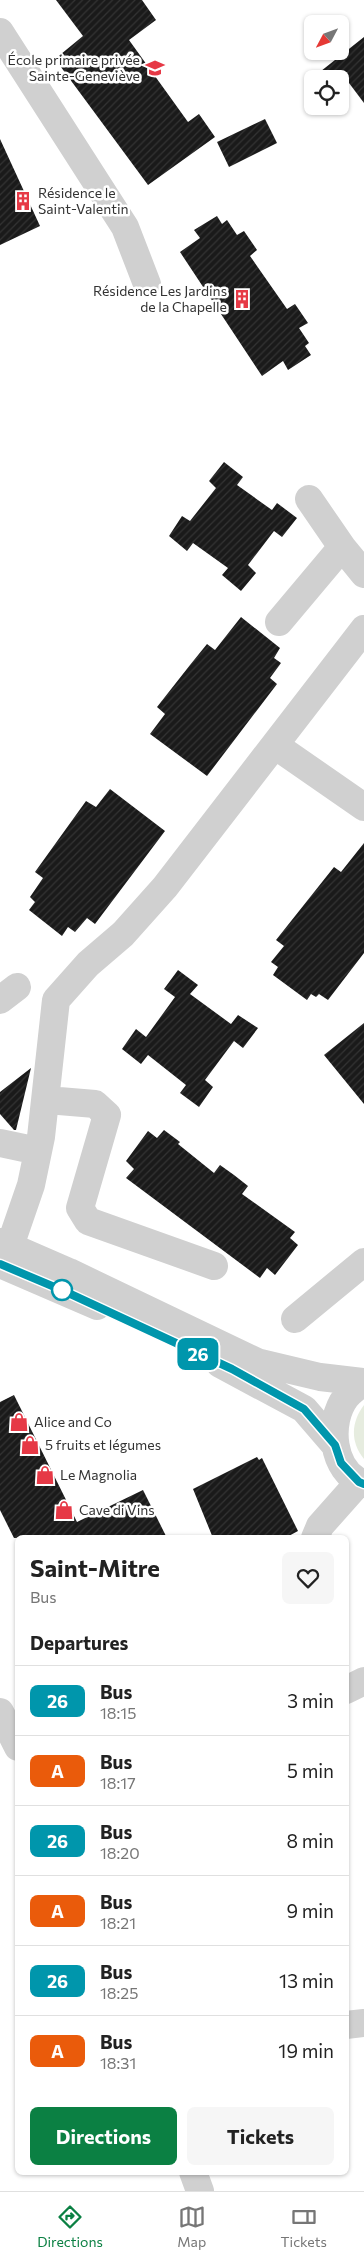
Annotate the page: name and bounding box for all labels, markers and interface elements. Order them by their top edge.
north arrow [304,15,349,60]
map controls [304,15,349,115]
place label: École primaire privée Sainte-Geneviève [8,51,140,84]
school or university icon: École primaire privée Sainte-Geneviève [144,57,166,79]
button: locate [304,70,349,115]
place label: Résidence le Saint-Valentin [38,184,129,217]
building icon: Résidence le Saint-Valentin [12,190,34,212]
place label: Résidence Les Jardins de la Chapelle [93,282,227,315]
building icon: Résidence Les Jardins de la Chapelle [231,288,253,310]
unlabelled marker [51,1279,73,1301]
line badge: 26 [176,1338,220,1370]
text: 26 [187,1343,209,1365]
shop icon: Alice and Co [8,1411,30,1433]
place label: Alice and Co [34,1413,112,1430]
shop icon: 5 fruits et légumes [19,1434,41,1456]
place label: 5 fruits et légumes [45,1436,161,1453]
shop icon: Le Magnolia [34,1464,56,1486]
place label: Le Magnolia [60,1466,137,1483]
shop icon: Cave di Vins [53,1499,75,1521]
place label: Cave di Vins [79,1501,155,1518]
button: heart [282,1552,334,1604]
text: Saint-Mitre [30,1553,160,1582]
text: Bus [30,1587,57,1606]
text: Departures [30,1631,128,1654]
text: Bus [100,1680,132,1703]
text: 3 min [287,1689,334,1712]
text: 26 [47,1690,68,1712]
text: 18:15 [100,1703,136,1722]
text: Bus [100,1750,132,1773]
text: 5 min [287,1759,334,1782]
text: A [51,1760,64,1782]
text: 18:17 [100,1773,136,1792]
text: Bus [100,1820,132,1843]
text: 8 min [286,1829,334,1852]
text: 26 [47,1830,68,1852]
text: 18:20 [100,1843,140,1862]
text: Bus [100,1890,132,1913]
text: 9 min [286,1899,334,1922]
text: A [51,1900,64,1922]
text: 18:21 [100,1913,136,1932]
text: Bus [100,1960,132,1983]
text: 13 min [279,1969,334,1992]
text: 26 [47,1970,68,1992]
text: 18:25 [100,1983,138,2002]
text: Bus [100,2030,132,2053]
text: 19 min [278,2039,334,2062]
text: A [51,2040,64,2062]
text: 18:31 [100,2053,136,2072]
button: Directions [30,2107,177,2165]
button: Tickets [187,2107,334,2165]
tab: Directions [37,2203,103,2250]
tab: Map [177,2203,206,2250]
tab: Tickets [281,2203,327,2250]

